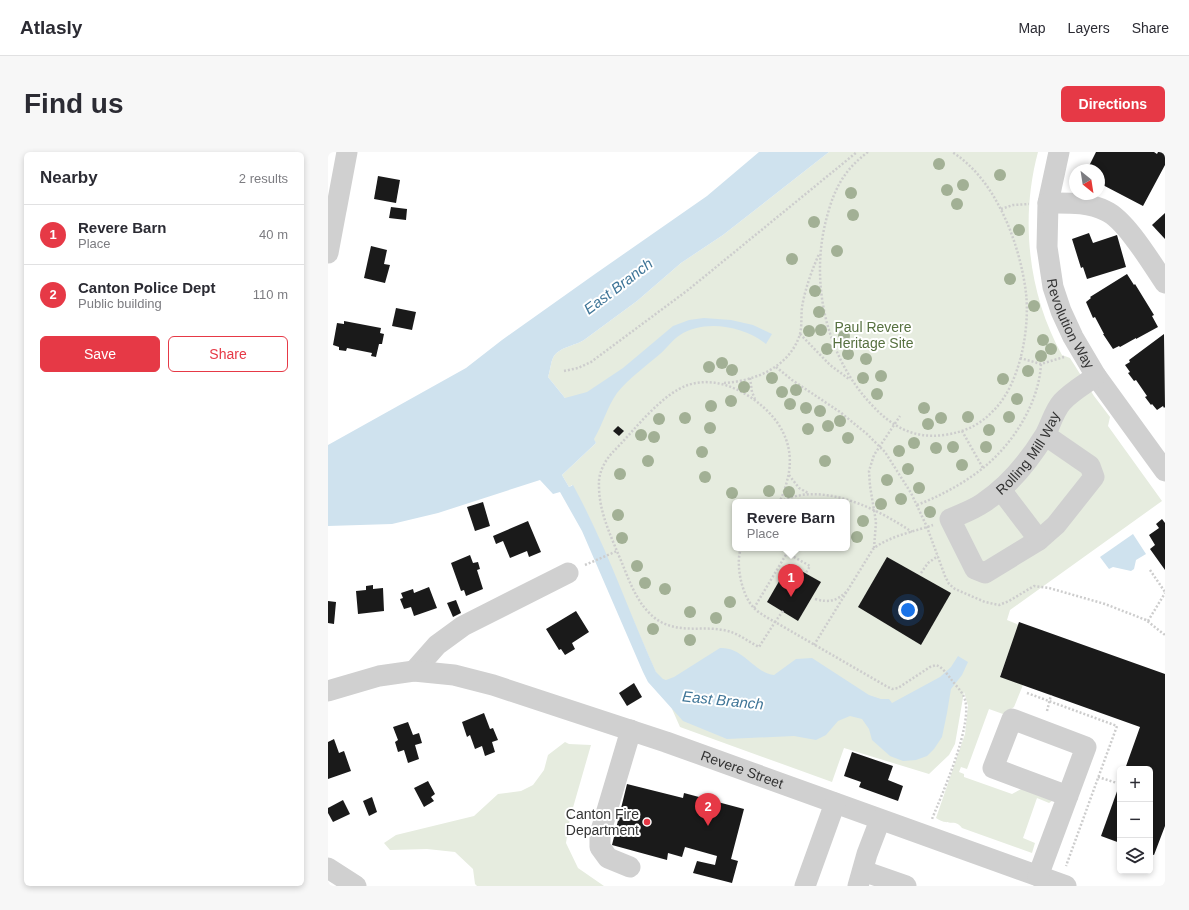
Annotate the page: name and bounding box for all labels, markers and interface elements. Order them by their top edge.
text: Atlasly [20,17,82,38]
text: Map [1018,20,1046,36]
text: Layers [1068,20,1110,36]
text: Share [1132,20,1169,36]
button: Directions [1061,86,1165,122]
text: Find us [24,88,124,119]
north arrow [1069,164,1105,200]
text: Nearby [40,168,98,187]
text: 2 results [239,171,288,186]
text: Revere Barn [78,219,166,236]
text: 1 [49,227,57,242]
text: 40 m [259,227,288,242]
text: Place [78,236,111,251]
water label: East Branch [580,255,656,317]
street label: Revolution Way [1044,277,1098,371]
text: Canton Police Dept [78,279,216,296]
text: 2 [49,287,57,302]
text: 110 m [253,287,288,302]
text: Public building [78,296,162,311]
park label: Paul Revere Heritage Site [833,319,914,351]
button: Save [40,336,160,372]
button: Share [168,336,288,372]
street label: Rolling Mill Way [993,409,1063,498]
popup [732,499,850,551]
text: Revere Barn [747,509,835,526]
text: Place [747,526,779,541]
pin: 1 [778,564,804,597]
your location [898,600,918,620]
water label: East Branch [681,687,765,713]
street label: Revere Street [699,747,786,792]
map controls [1117,766,1153,874]
button: + [1117,766,1153,802]
pin: 2 [695,793,721,826]
button: − [1117,802,1153,838]
place label: Canton Fire Department [566,806,639,838]
marker: Canton Fire Department [642,817,652,827]
button: layers [1117,838,1153,874]

